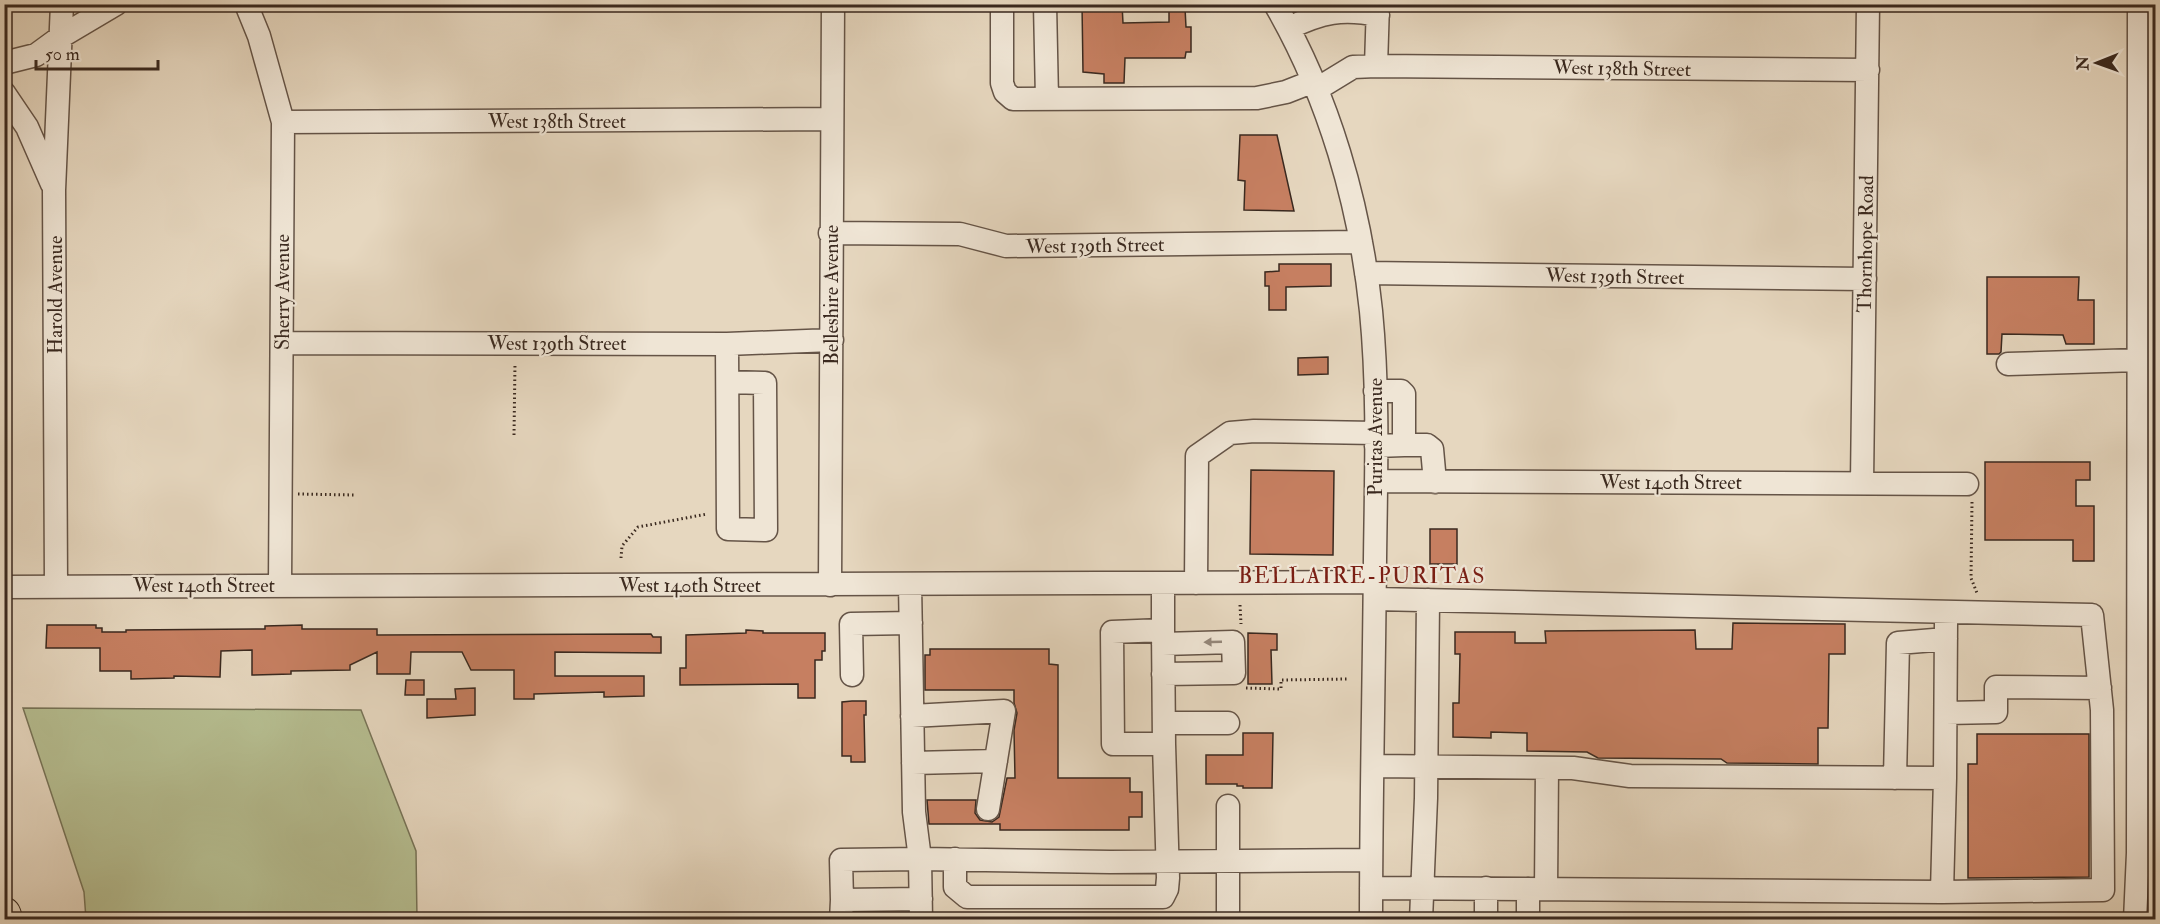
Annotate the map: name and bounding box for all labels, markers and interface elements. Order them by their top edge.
scale bar [36,33,158,71]
north arrow [2067,33,2127,93]
text: 50 m [45,43,80,66]
street label: West 138th Street [1552,55,1692,82]
text: N [2073,55,2093,72]
street label: West 138th Street [487,109,627,134]
street label: Thornhope Road [1852,175,1880,313]
street label: Belleshire Avenue [819,225,844,365]
street label: West 139th Street [1024,232,1165,259]
street label: Sherry Avenue [270,234,295,350]
street label: Harold Avenue [43,236,68,354]
street label: West 139th Street [1544,263,1685,290]
street label: West 139th Street [487,331,627,356]
street label: Puritas Avenue [1363,378,1388,496]
street label: West 140th Street [1599,470,1743,495]
district label: BELLAIRE-PURITAS [1238,562,1486,590]
street label: West 140th Street [132,573,276,598]
street label: West 140th Street [618,573,762,598]
one-way arrow [1204,637,1223,647]

